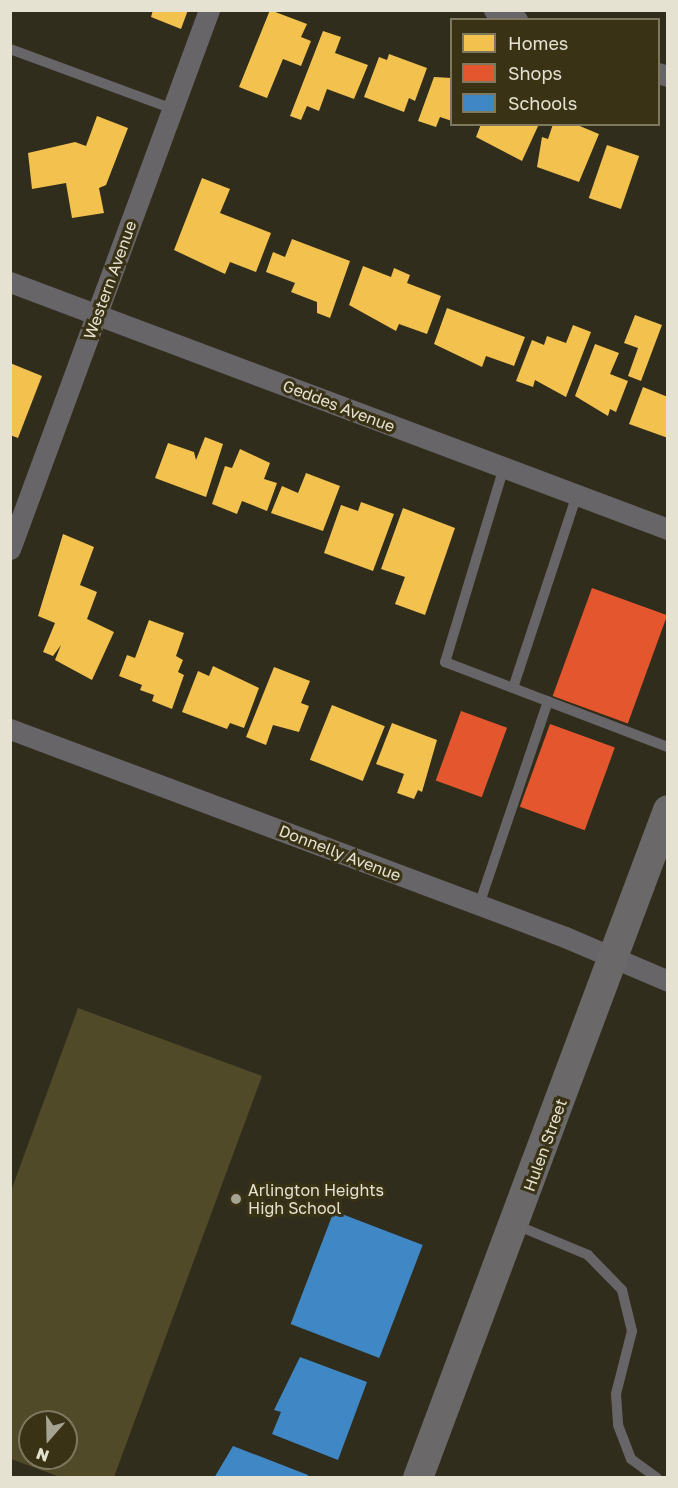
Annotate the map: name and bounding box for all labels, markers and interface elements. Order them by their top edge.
legend [450,18,660,126]
text: Homes [508,32,568,54]
text: Shops [508,62,562,84]
text: Schools [508,92,577,114]
street label: Western Avenue [80,218,140,342]
street label: Geddes Avenue [280,376,398,436]
street label: Donnelly Avenue [276,821,404,885]
street label: Hulen Street [519,1096,571,1194]
place label: Arlington Heights High School [248,1180,384,1218]
marker: Arlington Heights High School [229,1192,243,1206]
north arrow [18,1410,78,1470]
text: N [33,1444,52,1467]

